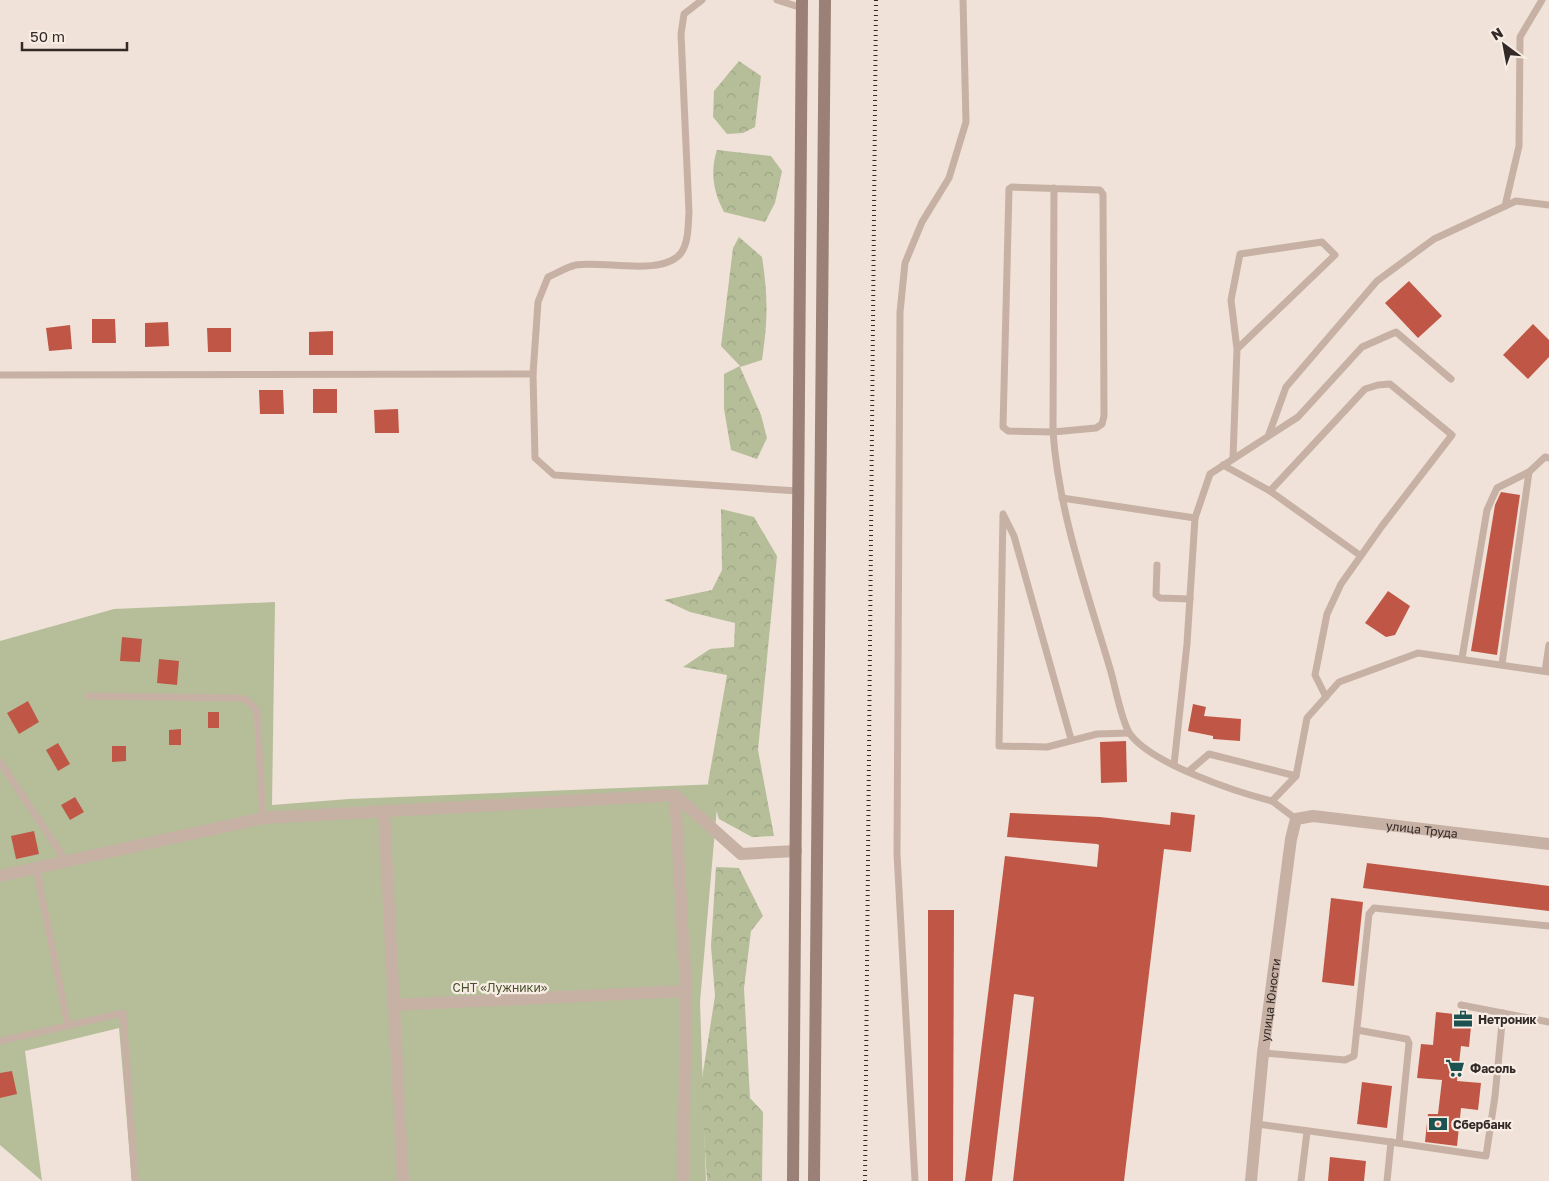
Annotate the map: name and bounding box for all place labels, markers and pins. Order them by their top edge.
office icon: Нетроник [1452,1008,1474,1030]
place label: Нетроник [1478,1012,1537,1027]
supermarket icon: Фасоль [1444,1057,1466,1079]
place label: Фасоль [1470,1061,1516,1076]
bank icon: Сбербанк [1427,1113,1449,1135]
place label: Сбербанк [1453,1117,1512,1132]

